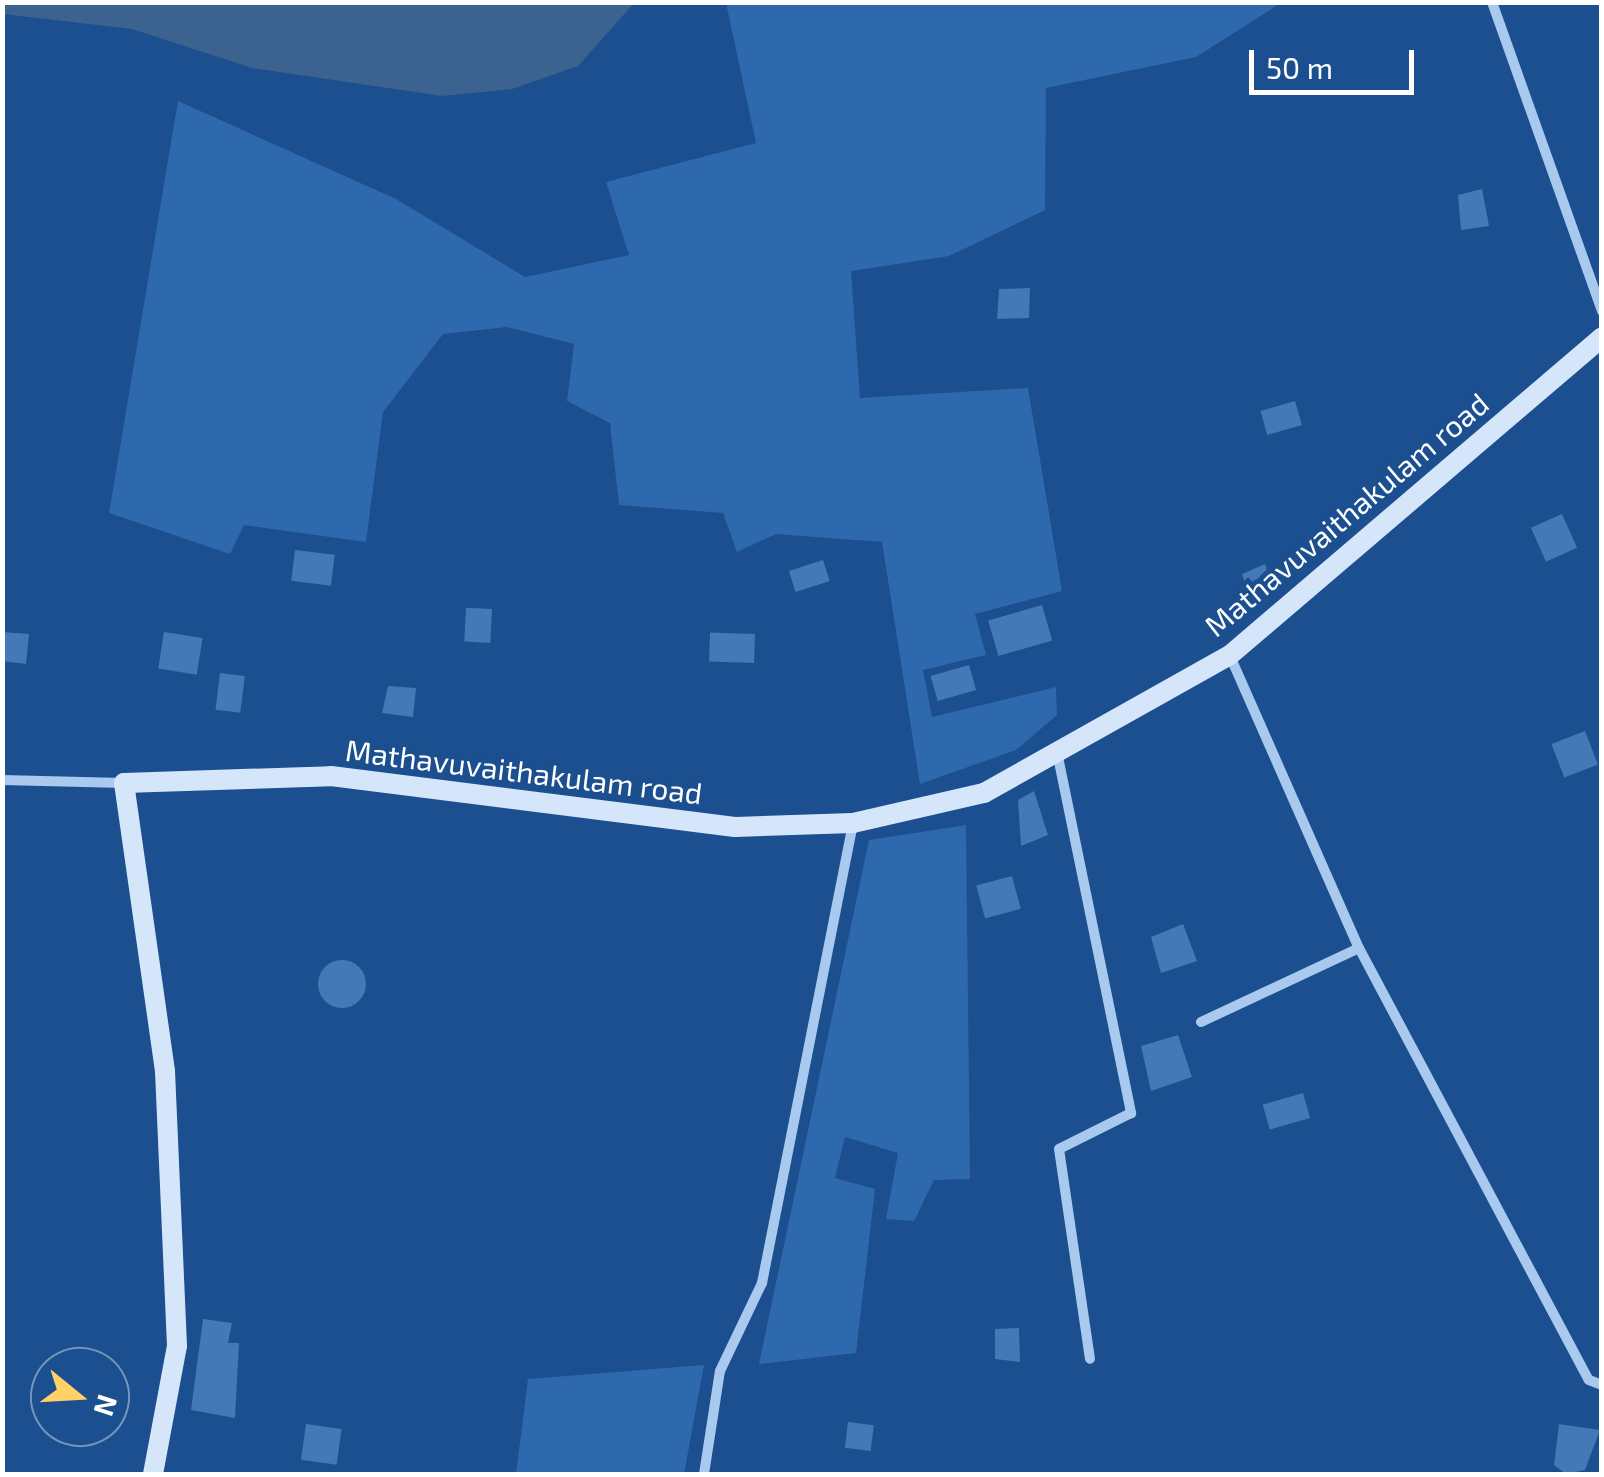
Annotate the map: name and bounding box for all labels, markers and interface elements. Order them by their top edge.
scale bar [1254,30,1419,92]
text: 50 m [1266,49,1333,85]
street label: Mathavuvaithakulam road [1197,385,1495,643]
street label: Mathavuvaithakulam road [344,731,704,811]
north arrow [30,1347,130,1447]
text: N [87,1391,126,1421]

